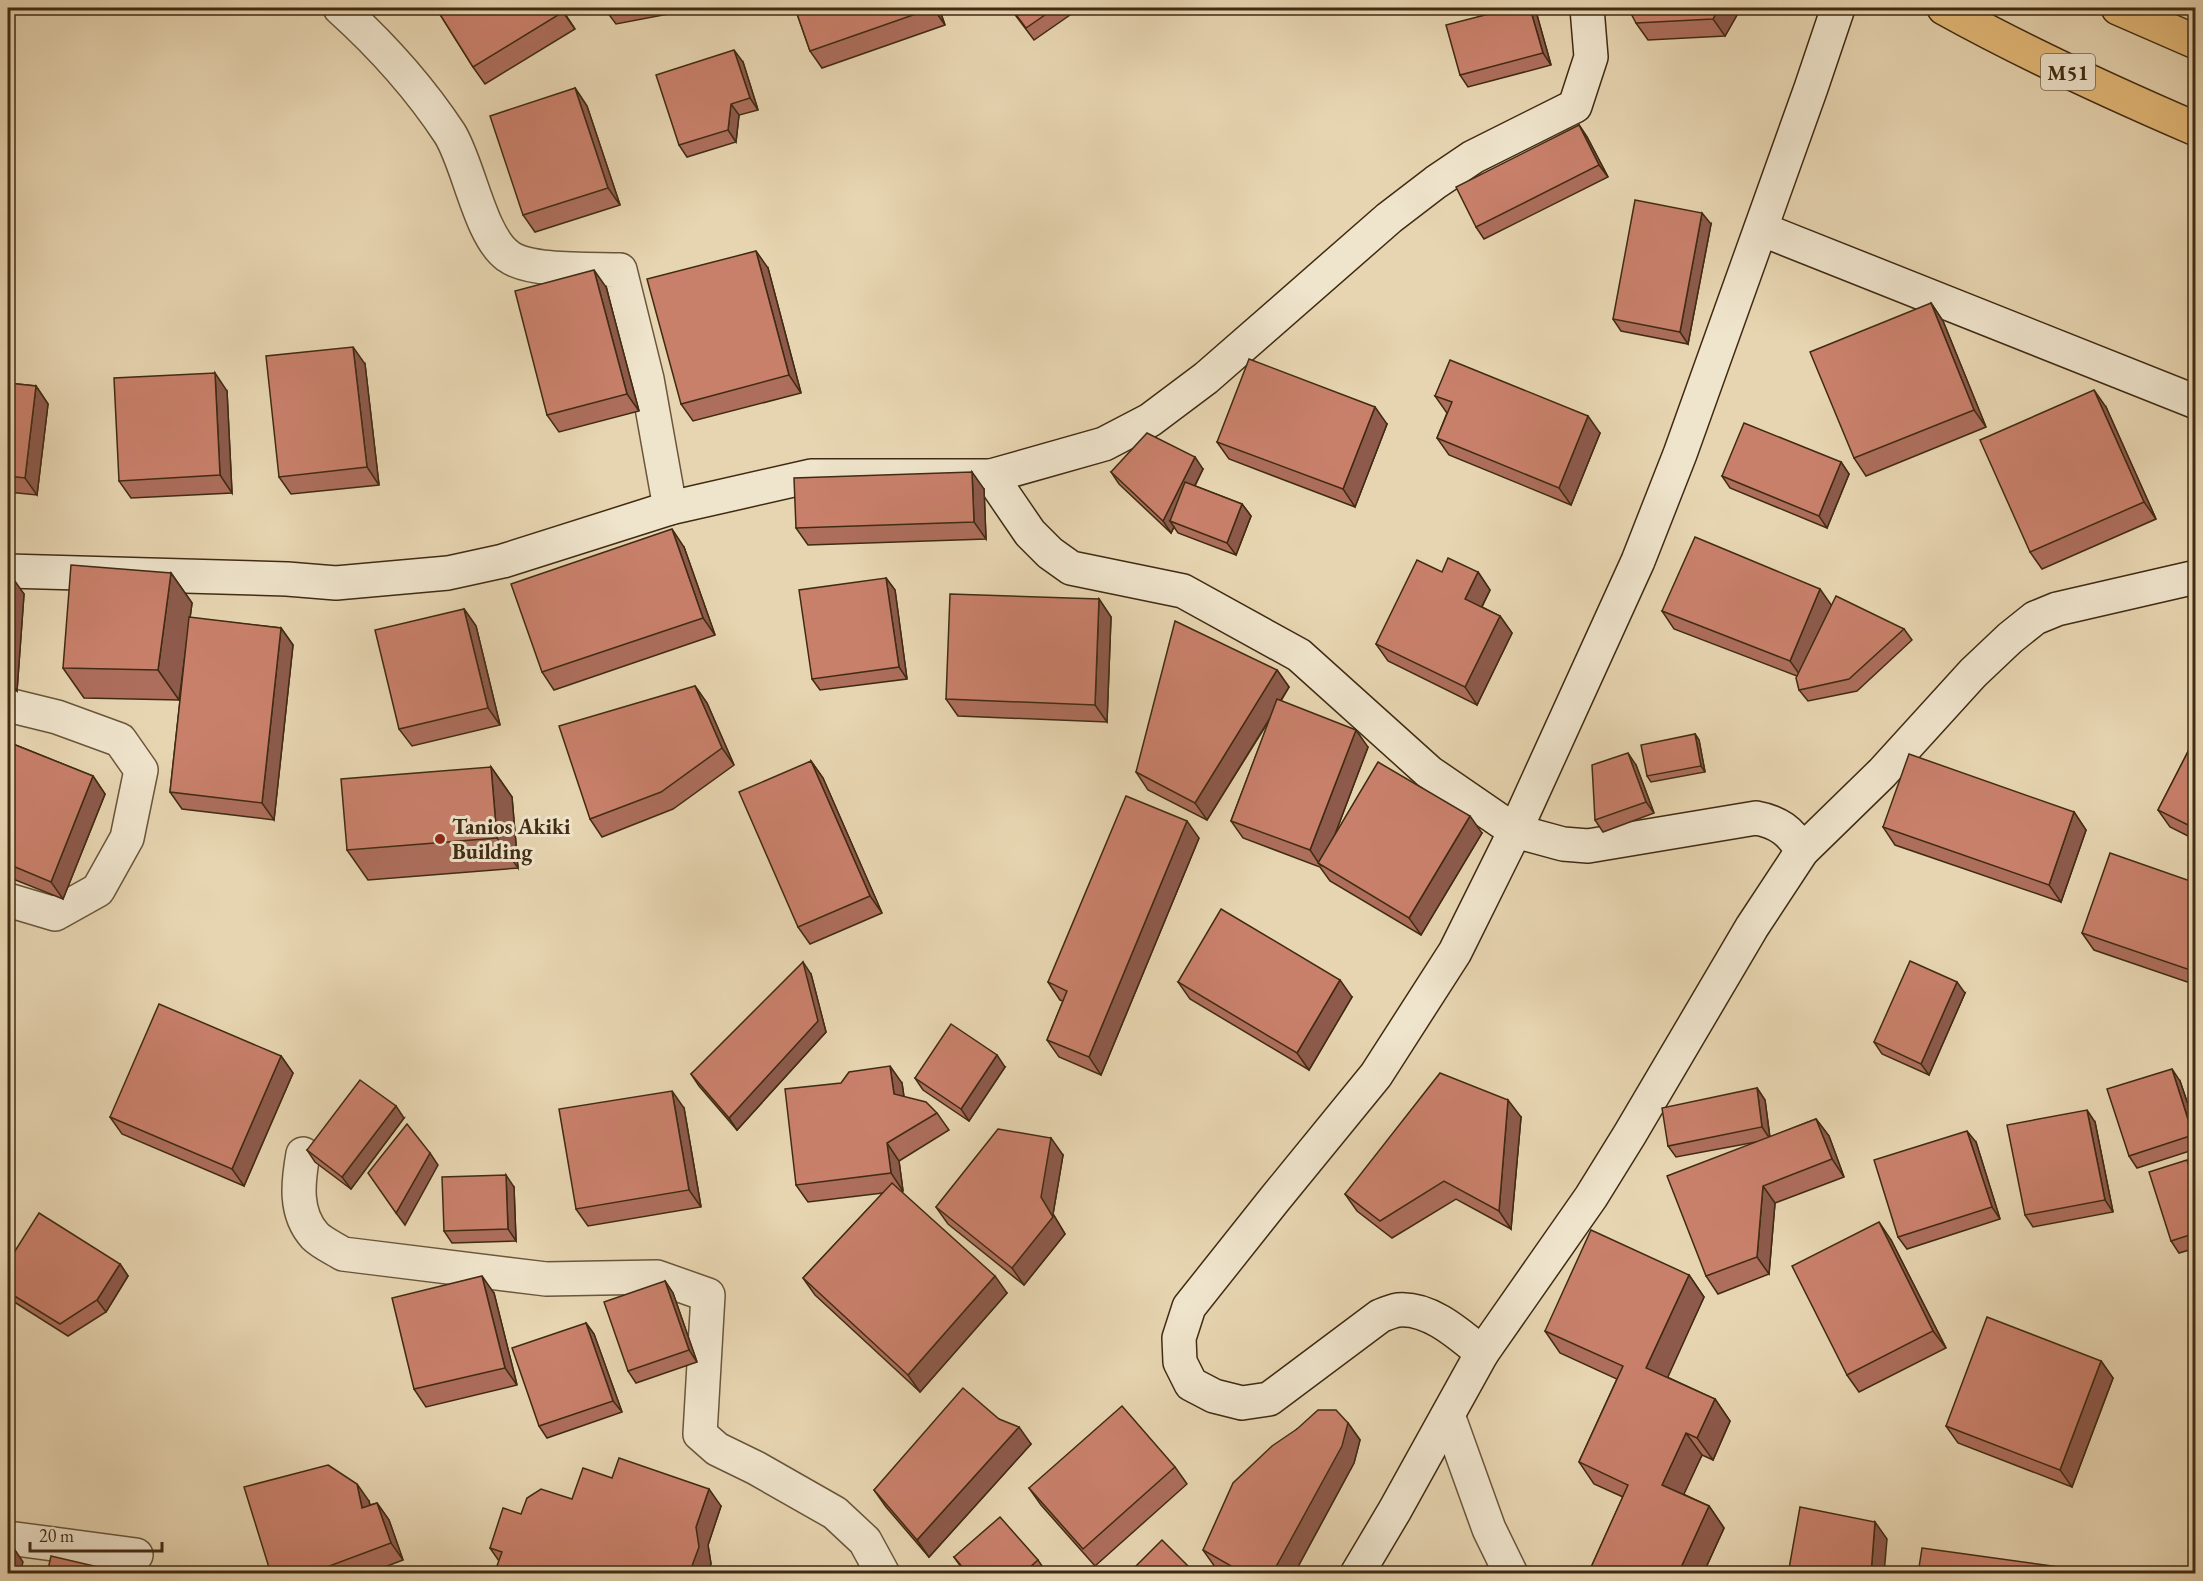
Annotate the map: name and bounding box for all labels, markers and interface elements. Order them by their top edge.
road number: M51 [2041,54,2095,90]
place label: Tanios Akiki Building [452,812,571,866]
marker: Tanios Akiki Building [433,832,447,846]
scale bar [30,1515,162,1553]
text: 20 m [39,1524,74,1547]

